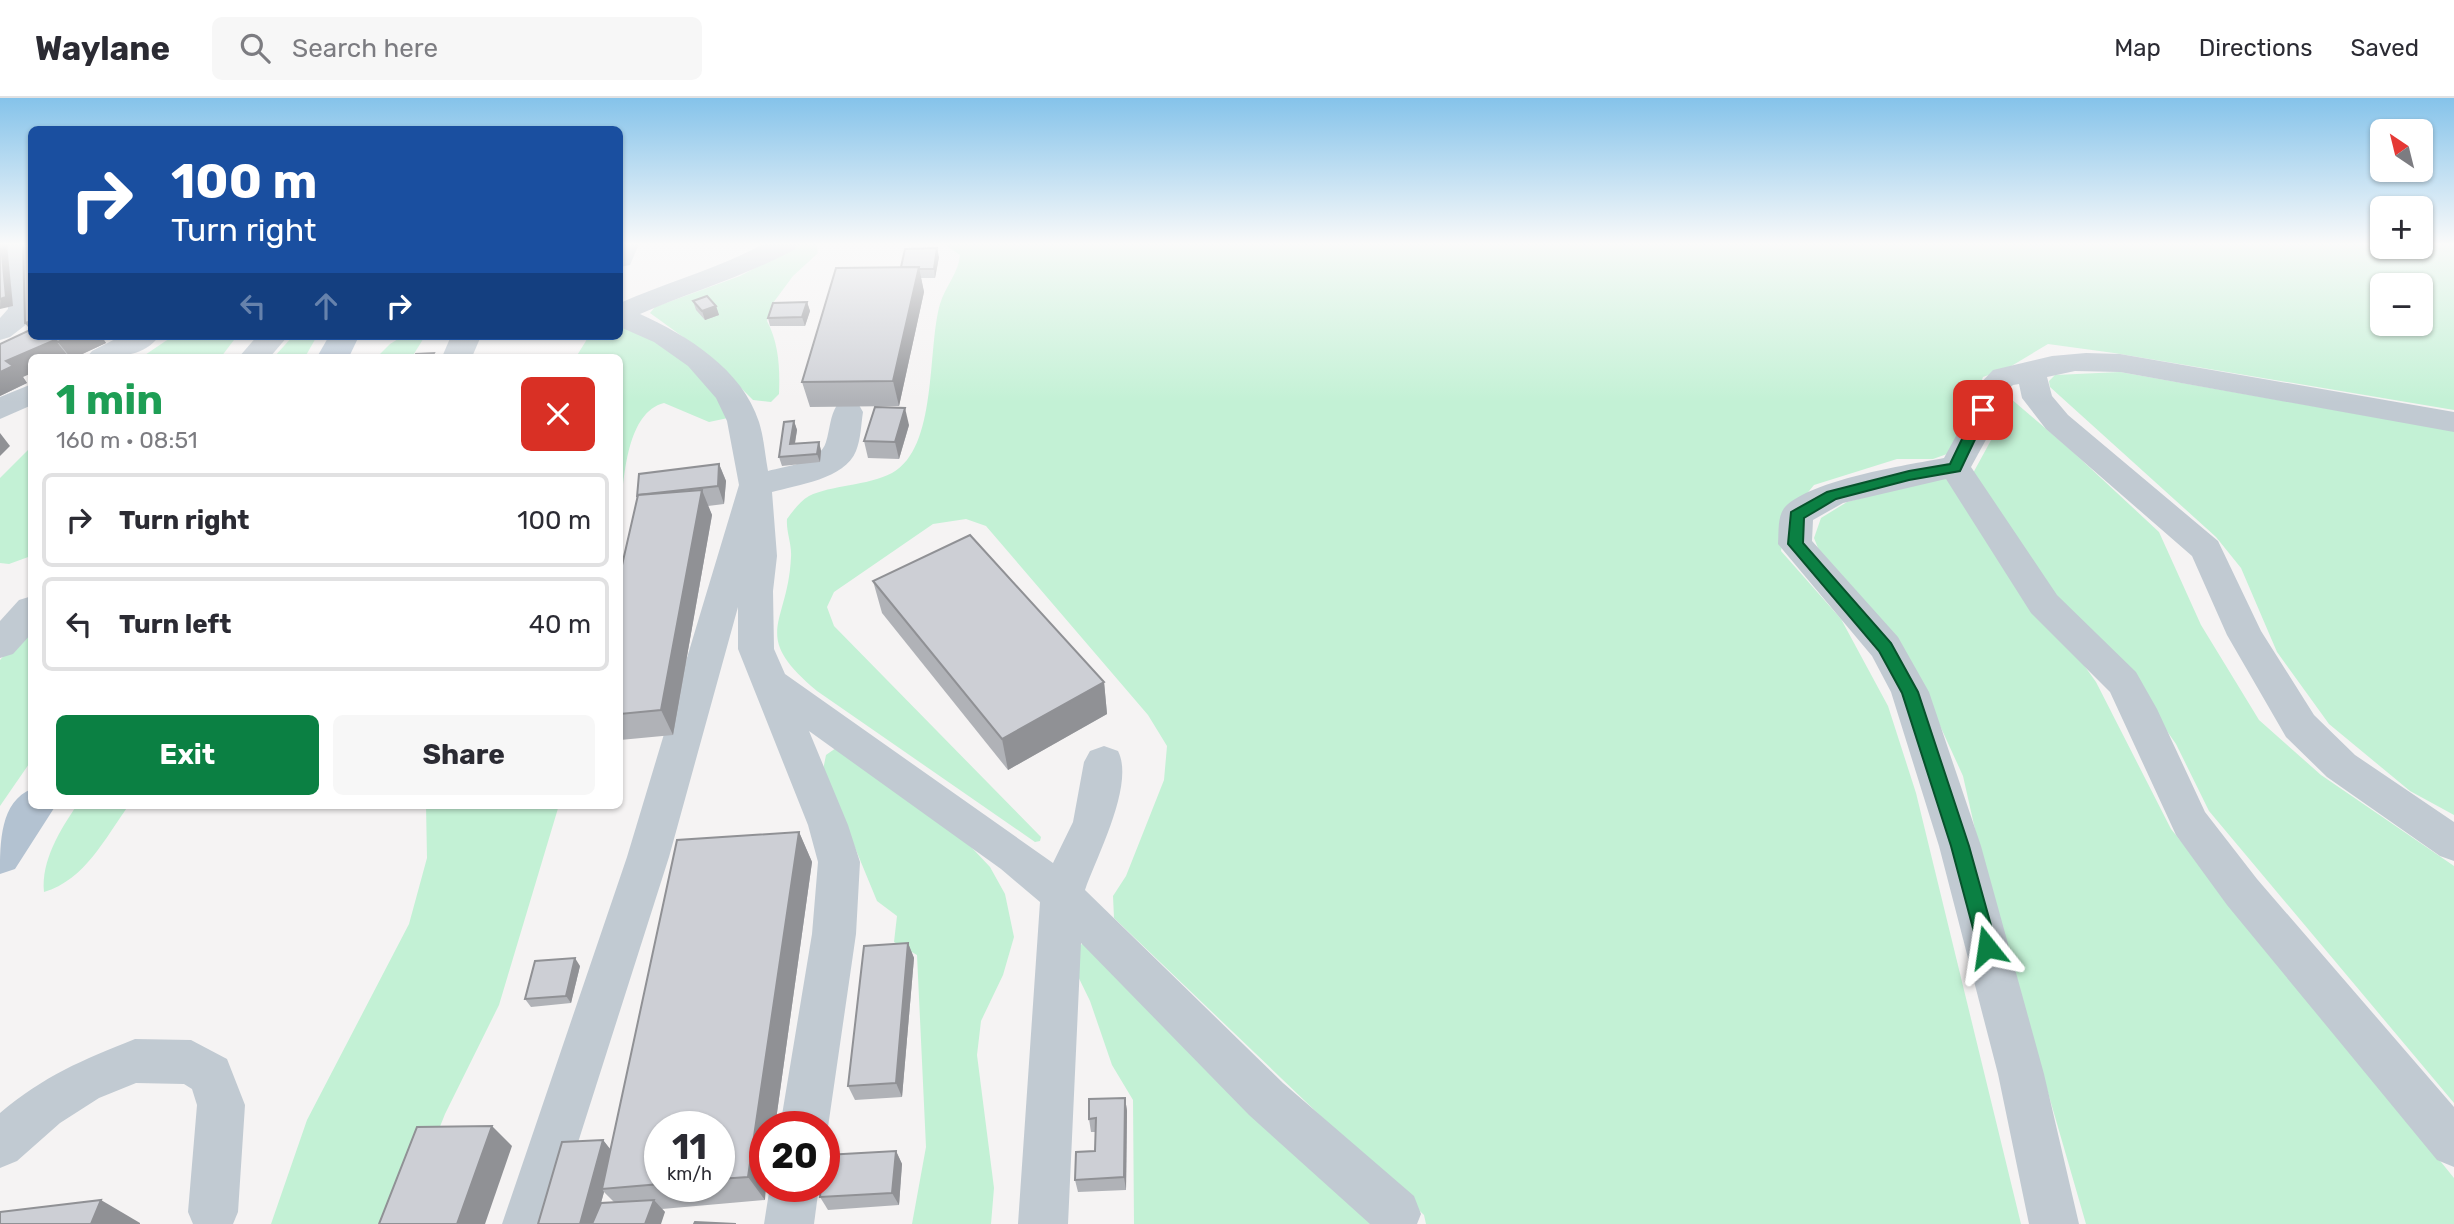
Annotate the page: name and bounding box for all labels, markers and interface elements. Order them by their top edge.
search box [212,17,702,80]
text: Waylane [35,29,170,68]
icon: search [236,29,274,67]
text: Search here [292,33,438,64]
text: Map [2114,34,2161,62]
text: Directions [2199,34,2312,62]
text: Saved [2350,34,2419,62]
north arrow [2370,119,2432,182]
map controls [2370,119,2433,336]
text: 100 m [171,152,317,210]
icon: right [56,154,147,245]
button: + [2370,196,2433,259]
text: Turn right [171,211,316,249]
button: − [2370,273,2433,336]
icon: left [234,287,272,325]
icon: ahead [307,287,345,325]
icon: right [380,287,418,325]
text: 1 min [56,375,163,425]
button: close [521,377,595,451]
pin [1953,380,2013,440]
icon: arrive [1964,391,2002,429]
text: 160 m · 08:51 [56,426,198,454]
icon: right [60,501,98,539]
text: Turn right [119,505,249,536]
text: 100 m [517,505,591,536]
icon: left [60,605,98,643]
text: Turn left [119,609,231,640]
text: 40 m [529,609,591,640]
button: Exit [56,715,319,795]
button: Share [333,715,595,795]
position arrow [1950,910,2024,984]
speed limit sign: 20 [749,1111,840,1202]
text: 11 [672,1126,707,1168]
text: km/h [667,1163,712,1185]

